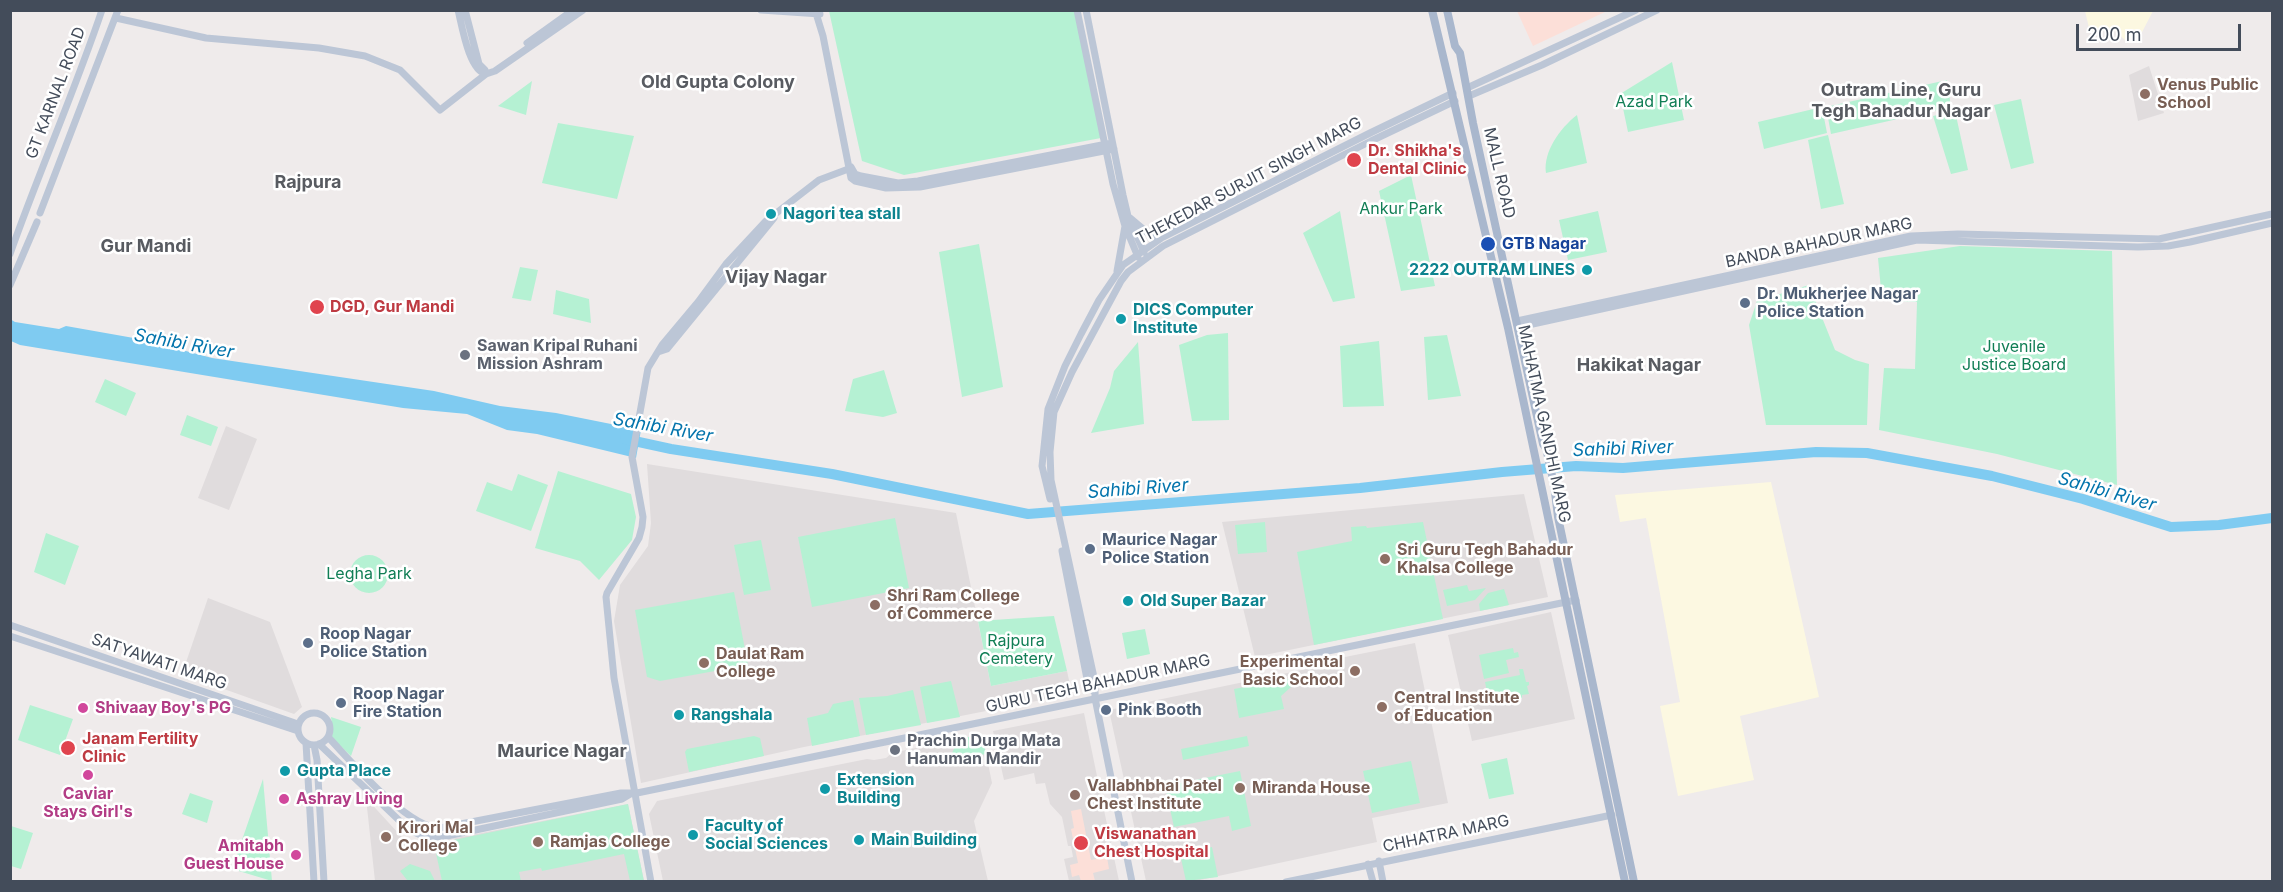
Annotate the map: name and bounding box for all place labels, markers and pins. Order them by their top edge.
place label: Venus Public School [2157,75,2259,113]
marker: Venus Public School [2138,87,2152,101]
place label: Dr. Shikha's Dental Clinic [1368,141,1467,179]
marker: Dr. Shikha's Dental Clinic [1345,151,1363,169]
place label: Nagori tea stall [783,204,900,224]
marker: Nagori tea stall [764,207,778,221]
place label: GTB Nagar [1502,234,1586,254]
marker: GTB Nagar [1479,235,1497,253]
place label: 2222 OUTRAM LINES [1409,260,1575,280]
marker: 2222 OUTRAM LINES [1580,263,1594,277]
place label: Dr. Mukherjee Nagar Police Station [1757,284,1918,322]
marker: Dr. Mukherjee Nagar Police Station [1738,296,1752,310]
place label: DGD, Gur Mandi [330,297,454,317]
marker: DGD, Gur Mandi [308,298,326,316]
place label: DICS Computer Institute [1133,300,1253,338]
marker: DICS Computer Institute [1114,312,1128,326]
place label: Sawan Kripal Ruhani Mission Ashram [477,336,638,374]
marker: Sawan Kripal Ruhani Mission Ashram [458,348,472,362]
place label: Maurice Nagar Police Station [1102,530,1217,568]
place label: Sri Guru Tegh Bahadur Khalsa College [1397,540,1573,578]
marker: Maurice Nagar Police Station [1083,542,1097,556]
marker: Sri Guru Tegh Bahadur Khalsa College [1378,552,1392,566]
place label: Shri Ram College of Commerce [887,586,1020,624]
place label: Old Super Bazar [1140,591,1266,611]
marker: Old Super Bazar [1121,594,1135,608]
marker: Shri Ram College of Commerce [868,598,882,612]
place label: Roop Nagar Police Station [320,624,427,662]
marker: Roop Nagar Police Station [301,636,315,650]
place label: Daulat Ram College [716,644,804,682]
place label: Experimental Basic School [1240,652,1343,690]
marker: Daulat Ram College [697,656,711,670]
marker: Experimental Basic School [1348,664,1362,678]
place label: Roop Nagar Fire Station [353,684,444,722]
place label: Central Institute of Education [1394,688,1520,726]
marker: Roop Nagar Fire Station [334,696,348,710]
place label: Shivaay Boy's PG [95,698,231,718]
place label: Pink Booth [1118,700,1202,720]
marker: Central Institute of Education [1375,700,1389,714]
marker: Shivaay Boy's PG [76,701,90,715]
marker: Pink Booth [1099,703,1113,717]
place label: Rangshala [691,705,773,725]
marker: Rangshala [672,708,686,722]
place label: Janam Fertility Clinic [82,729,198,767]
place label: Prachin Durga Mata Hanuman Mandir [907,731,1061,769]
marker: Janam Fertility Clinic [59,739,77,757]
marker: Prachin Durga Mata Hanuman Mandir [888,743,902,757]
place label: Gupta Place [297,761,391,781]
marker: Gupta Place [278,764,292,778]
marker: Caviar Stays Girl's [81,768,95,782]
place label: Extension Building [837,770,914,808]
place label: Vallabhbhai Patel Chest Institute [1087,776,1222,814]
place label: Miranda House [1252,778,1370,798]
marker: Miranda House [1233,781,1247,795]
marker: Extension Building [818,782,832,796]
place label: Caviar Stays Girl's [43,784,133,822]
marker: Vallabhbhai Patel Chest Institute [1068,788,1082,802]
place label: Ashray Living [296,789,403,809]
marker: Ashray Living [277,792,291,806]
place label: Faculty of Social Sciences [705,816,828,854]
place label: Kirori Mal College [398,818,473,856]
place label: Viswanathan Chest Hospital [1094,824,1209,862]
marker: Faculty of Social Sciences [686,828,700,842]
marker: Kirori Mal College [379,830,393,844]
place label: Main Building [871,830,977,850]
place label: Ramjas College [550,832,670,852]
marker: Main Building [852,833,866,847]
marker: Viswanathan Chest Hospital [1072,834,1090,852]
marker: Ramjas College [531,835,545,849]
place label: Amitabh Guest House [184,836,284,874]
marker: Amitabh Guest House [289,848,303,862]

